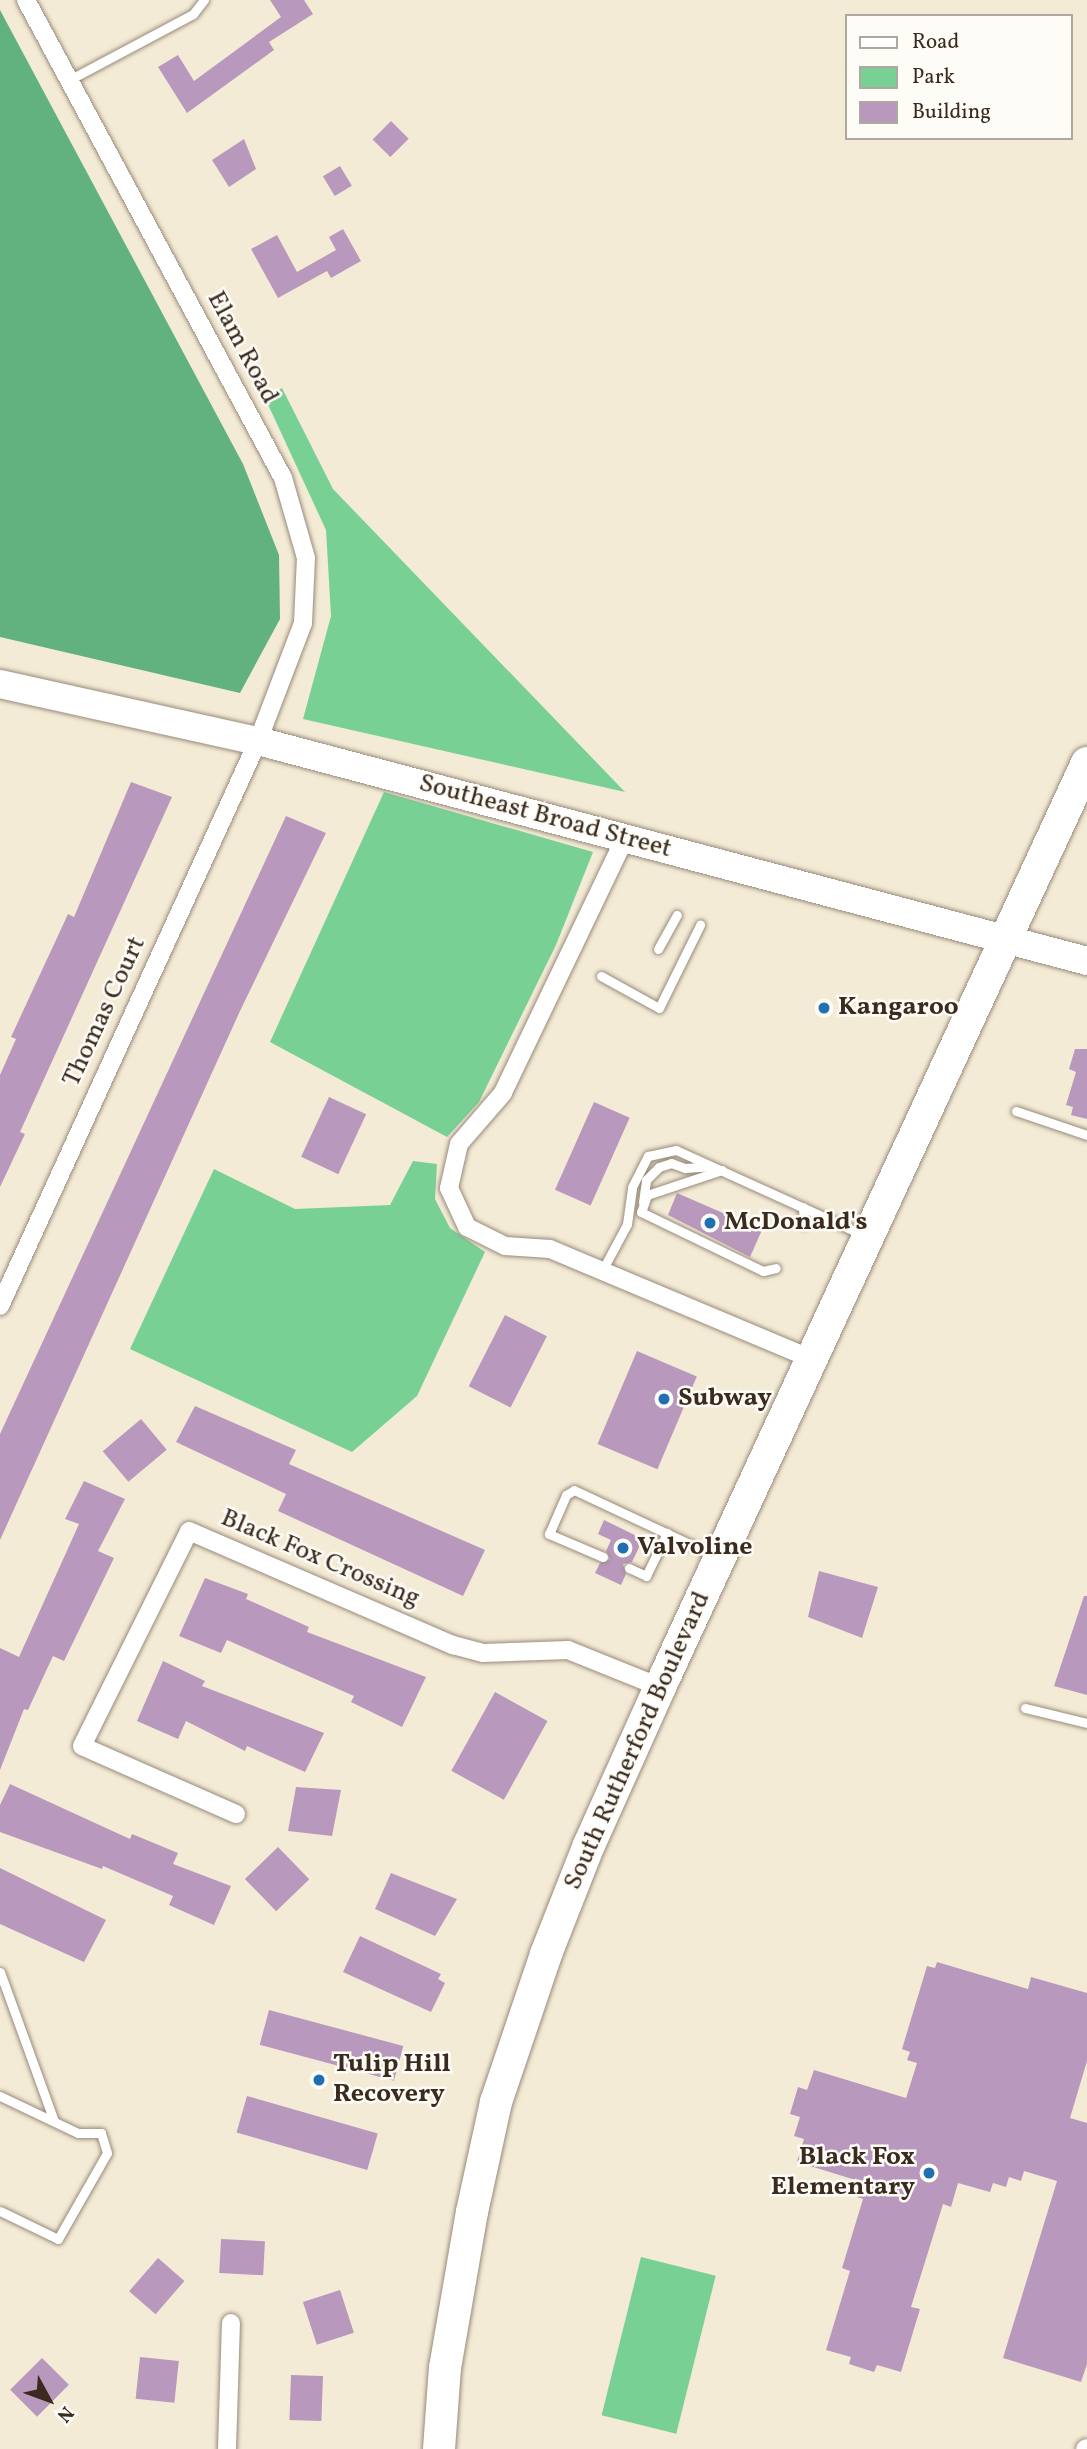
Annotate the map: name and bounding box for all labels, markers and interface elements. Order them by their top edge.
legend [846,14,1073,140]
text: Road [912,28,959,57]
text: Park [912,63,955,92]
text: Building [912,98,991,127]
street label: Elam Road [199,286,285,410]
street label: Southeast Broad Street [415,768,675,866]
street label: Thomas Court [57,932,153,1092]
place label: Kangaroo [838,992,959,1024]
marker: Kangaroo [816,1000,832,1016]
place label: McDonald's [724,1207,867,1239]
marker: McDonald's [702,1215,718,1231]
place label: Subway [678,1383,772,1415]
marker: Subway [656,1391,672,1407]
street label: Black Fox Crossing [216,1503,424,1615]
place label: Valvoline [637,1532,753,1564]
marker: Valvoline [615,1540,631,1556]
street label: South Rutherford Boulevard [558,1587,718,1895]
place label: Tulip Hill Recovery [333,2049,451,2110]
marker: Tulip Hill Recovery [311,2072,327,2088]
place label: Black Fox Elementary [771,2142,915,2204]
marker: Black Fox Elementary [921,2165,937,2181]
north arrow [14,2365,84,2435]
text: N [51,2400,79,2428]

